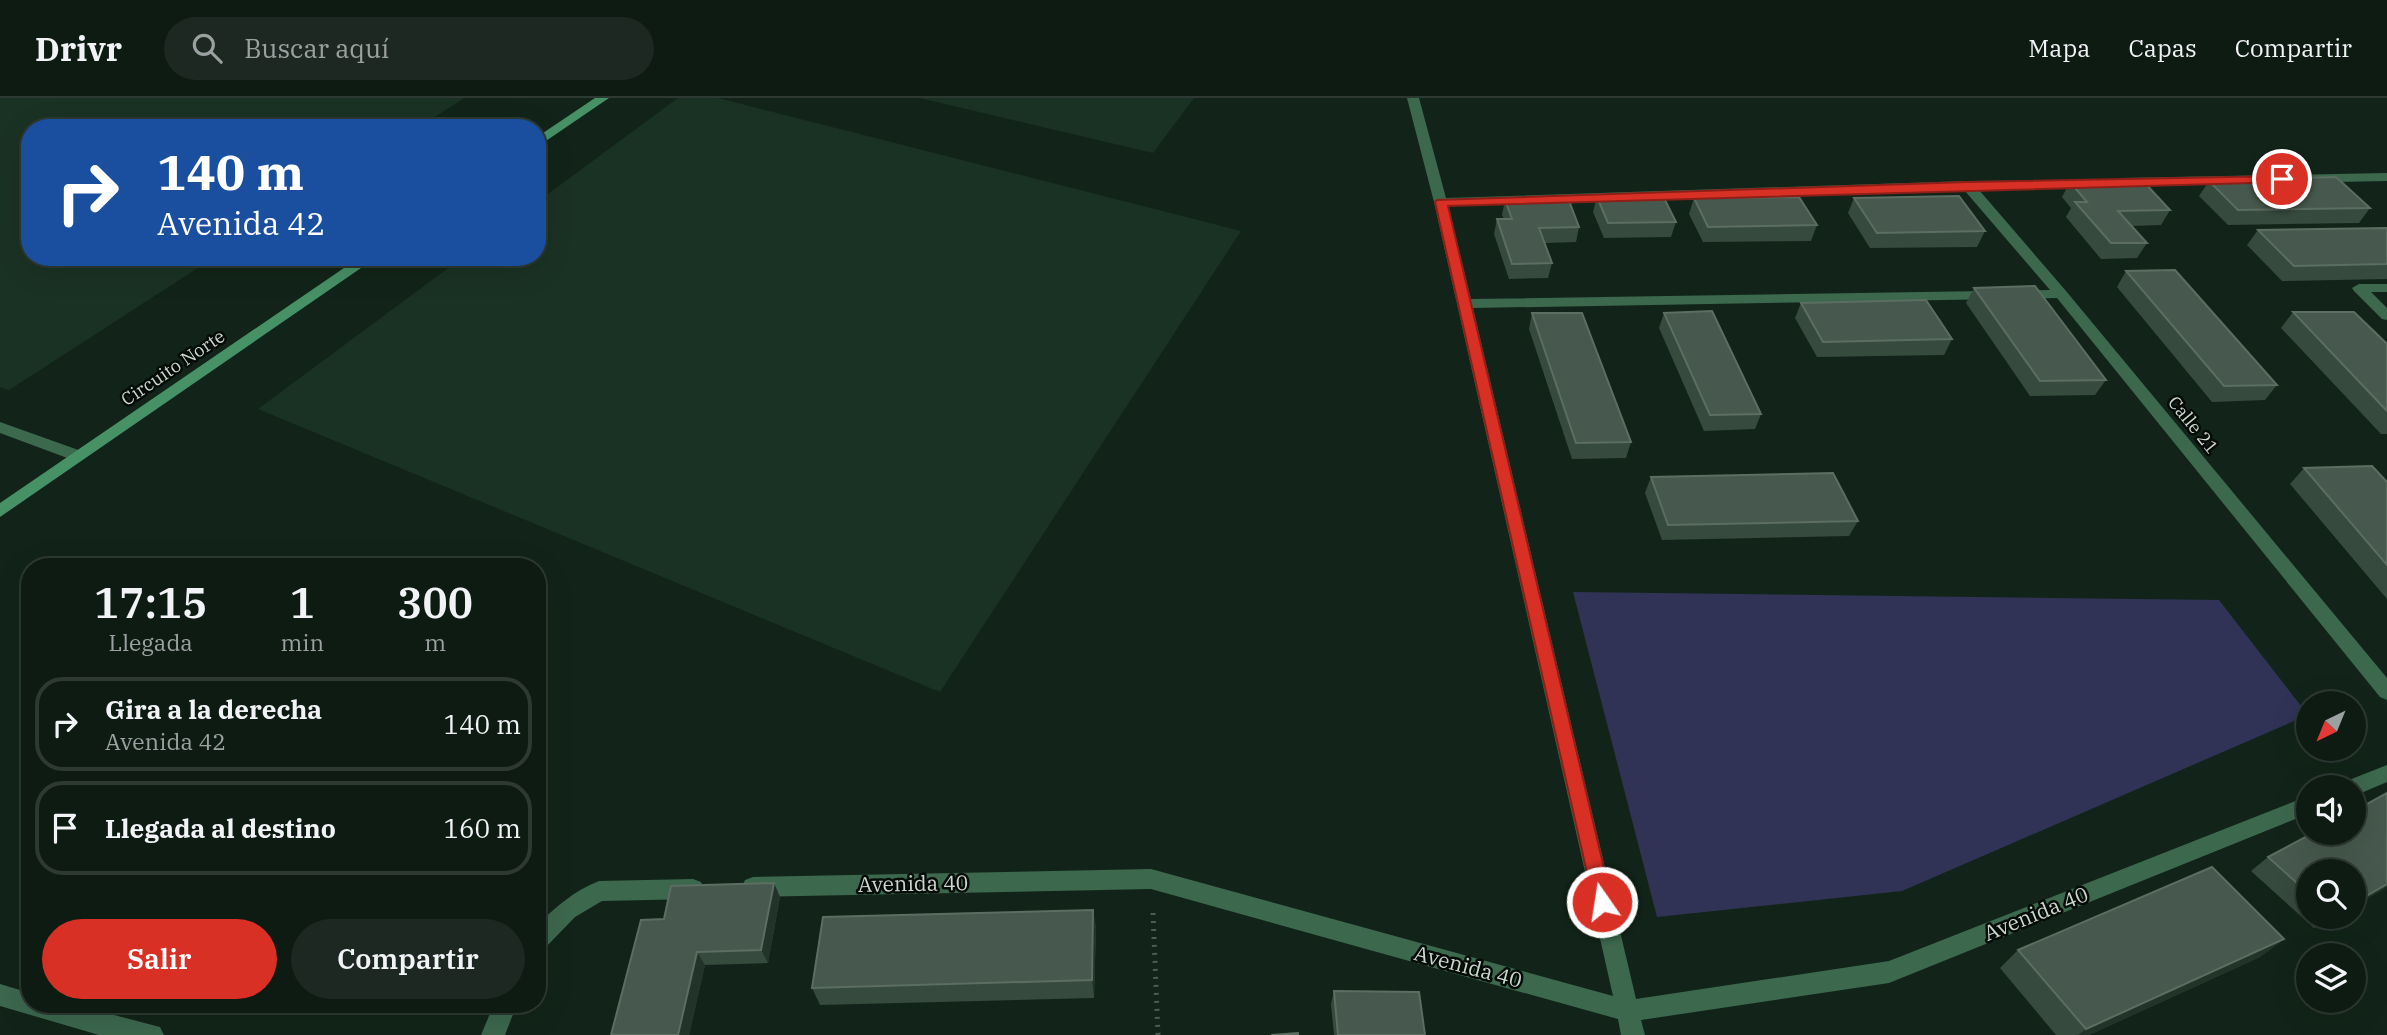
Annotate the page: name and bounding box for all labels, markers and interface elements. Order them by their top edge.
search box [164,17,654,80]
text: Drivr [35,27,122,70]
icon: search [188,29,226,67]
text: Buscar aquí [244,31,389,65]
text: Mapa [2028,32,2090,64]
text: Capas [2128,32,2197,64]
text: Compartir [2235,32,2352,64]
text: 140 m [157,140,304,203]
icon: right [42,147,133,238]
pin [2252,149,2312,209]
icon: arrive [2263,160,2301,198]
text: Avenida 42 [157,202,325,244]
street label: Circuito Norte [116,324,229,411]
street label: Calle 21 [2163,391,2224,458]
text: 17:15 [94,575,207,630]
text: 1 [290,575,315,630]
text: 300 [397,575,473,630]
text: Llegada [108,627,193,657]
text: min [280,627,324,657]
text: m [424,627,446,657]
north arrow [2296,691,2366,761]
map controls [2296,691,2366,1013]
text: Gira a la derecha [105,692,322,726]
icon: right [46,705,84,743]
text: 140 m [443,707,521,741]
text: Avenida 42 [105,726,226,756]
button: sound [2296,775,2366,845]
icon: arrive [46,809,84,847]
text: Llegada al destino [105,811,336,845]
text: 160 m [443,811,521,845]
button: search [2296,859,2366,929]
position arrow [1565,865,1639,939]
street label: Avenida 40 [858,868,968,898]
street label: Avenida 40 [1979,879,2092,947]
button: Salir [42,919,277,999]
button: Compartir [291,919,525,999]
street label: Avenida 40 [1411,938,1525,994]
button: layers [2296,943,2366,1013]

